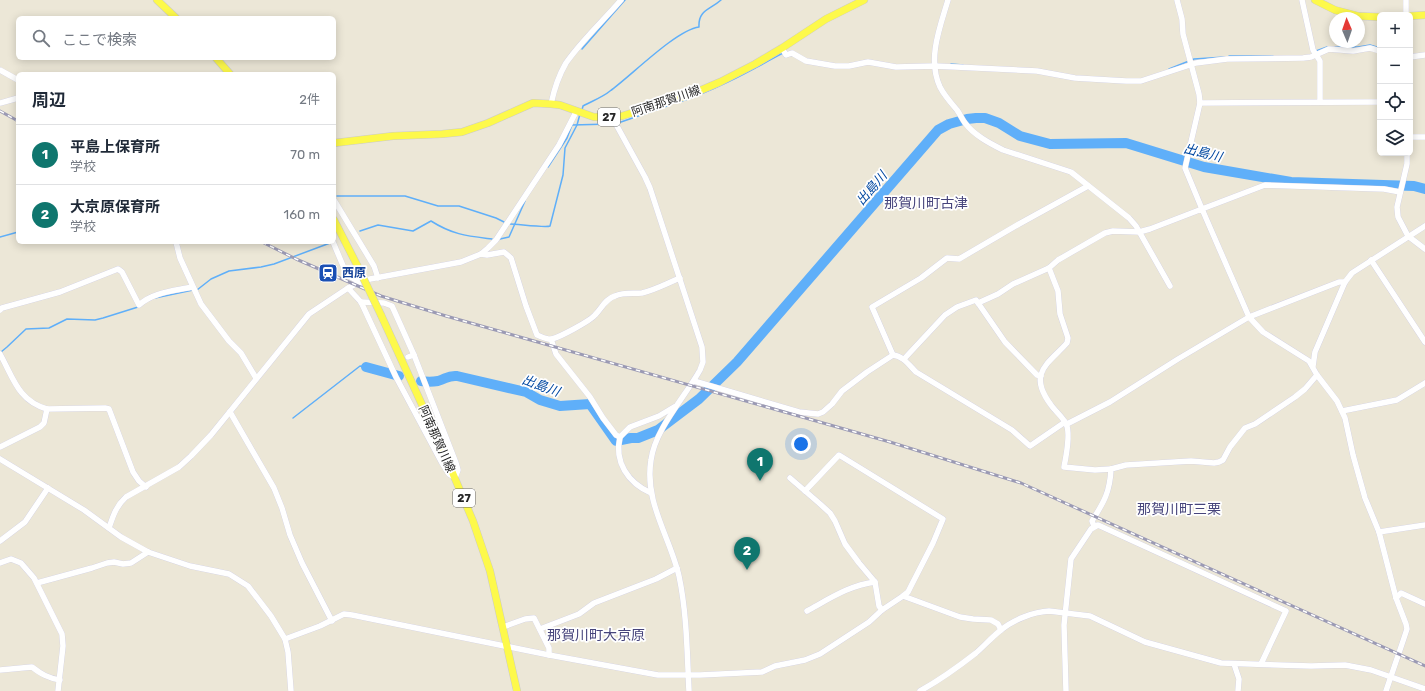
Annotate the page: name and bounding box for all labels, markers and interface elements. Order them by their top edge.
north arrow [1329,12,1365,48]
map controls [1377,12,1413,156]
button: + [1377,12,1413,48]
search box [16,16,336,60]
icon: search [30,27,52,49]
text: ここで検索 [62,31,137,49]
button: − [1377,48,1413,84]
street label: 阿南那賀川線 [630,83,702,119]
button: locate [1377,84,1413,120]
text: 周辺 [32,90,66,110]
text: 2件 [299,92,320,107]
road number: 27 [598,108,620,126]
button: layers [1377,120,1413,156]
text: 平島上保育所 [70,138,160,156]
water label: 出島川 [1182,140,1226,165]
text: 1 [42,147,48,162]
text: 70 m [290,147,320,162]
text: 学校 [70,159,96,174]
water label: 出島川 [853,167,891,208]
district label: 那賀川町古津 [884,195,968,212]
text: 大京原保育所 [70,198,160,216]
text: 2 [41,207,49,222]
text: 160 m [284,207,320,222]
text: 学校 [70,219,96,234]
station icon: 西原 [317,262,339,284]
place label: 西原 [342,266,366,280]
water label: 出島川 [520,372,564,400]
street label: 阿南那賀川線 [416,403,458,475]
your location [791,434,811,454]
pin: 1 [747,448,773,481]
road number: 27 [453,489,475,507]
district label: 那賀川町三栗 [1137,501,1221,518]
pin: 2 [734,537,760,570]
district label: 那賀川町大京原 [547,627,645,644]

